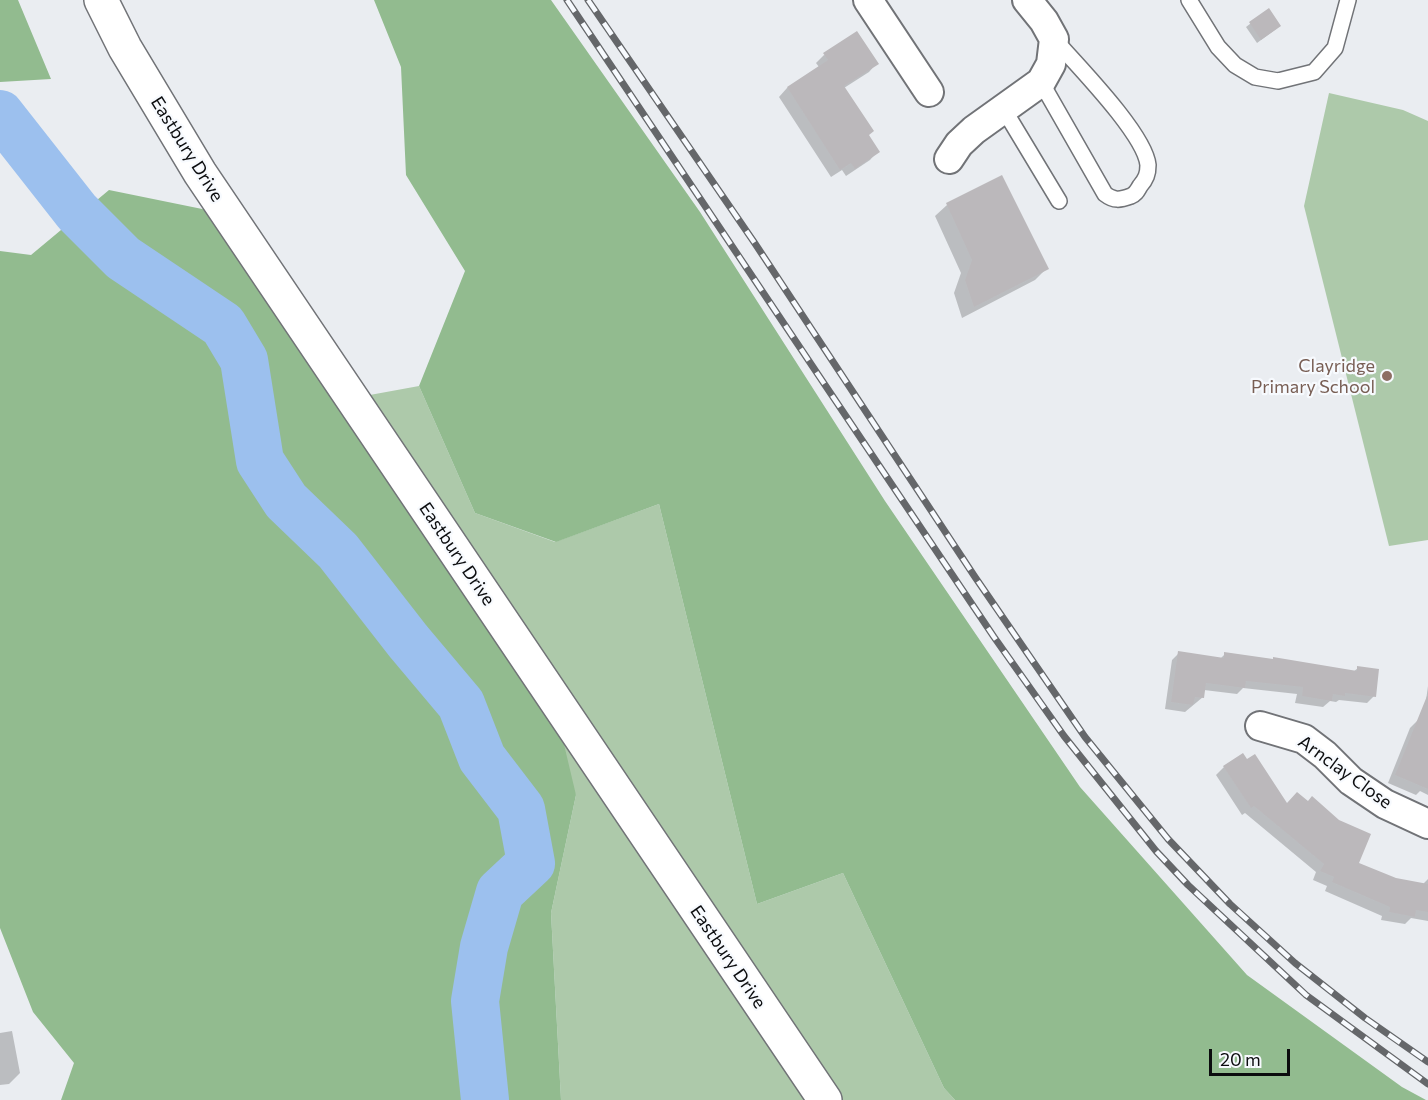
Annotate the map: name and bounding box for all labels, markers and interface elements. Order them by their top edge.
street label: Eastbury Drive [146,92,228,206]
place label: Clayridge Primary School [1251,355,1375,398]
marker: Clayridge Primary School [1380,369,1394,383]
street label: Eastbury Drive [415,498,499,610]
street label: Arnclay Close [1294,731,1396,813]
street label: Eastbury Drive [686,901,770,1013]
scale bar [1212,1037,1293,1075]
text: 20 m [1220,1048,1261,1070]

